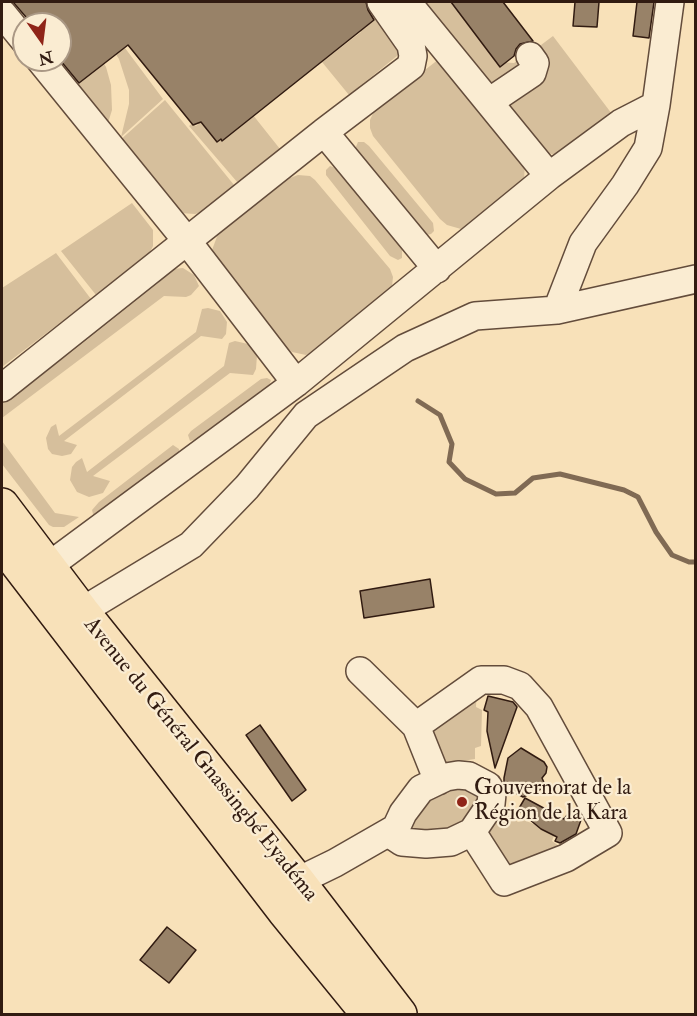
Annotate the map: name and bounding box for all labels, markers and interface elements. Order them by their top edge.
north arrow [12,12,72,72]
text: N [37,46,55,69]
street label: Avenue du Général Gnassingbé Eyadéma [77,613,323,907]
place label: Gouvernorat de la Région de la Kara [474,776,631,828]
marker: Gouvernorat de la Région de la Kara [455,795,469,809]

